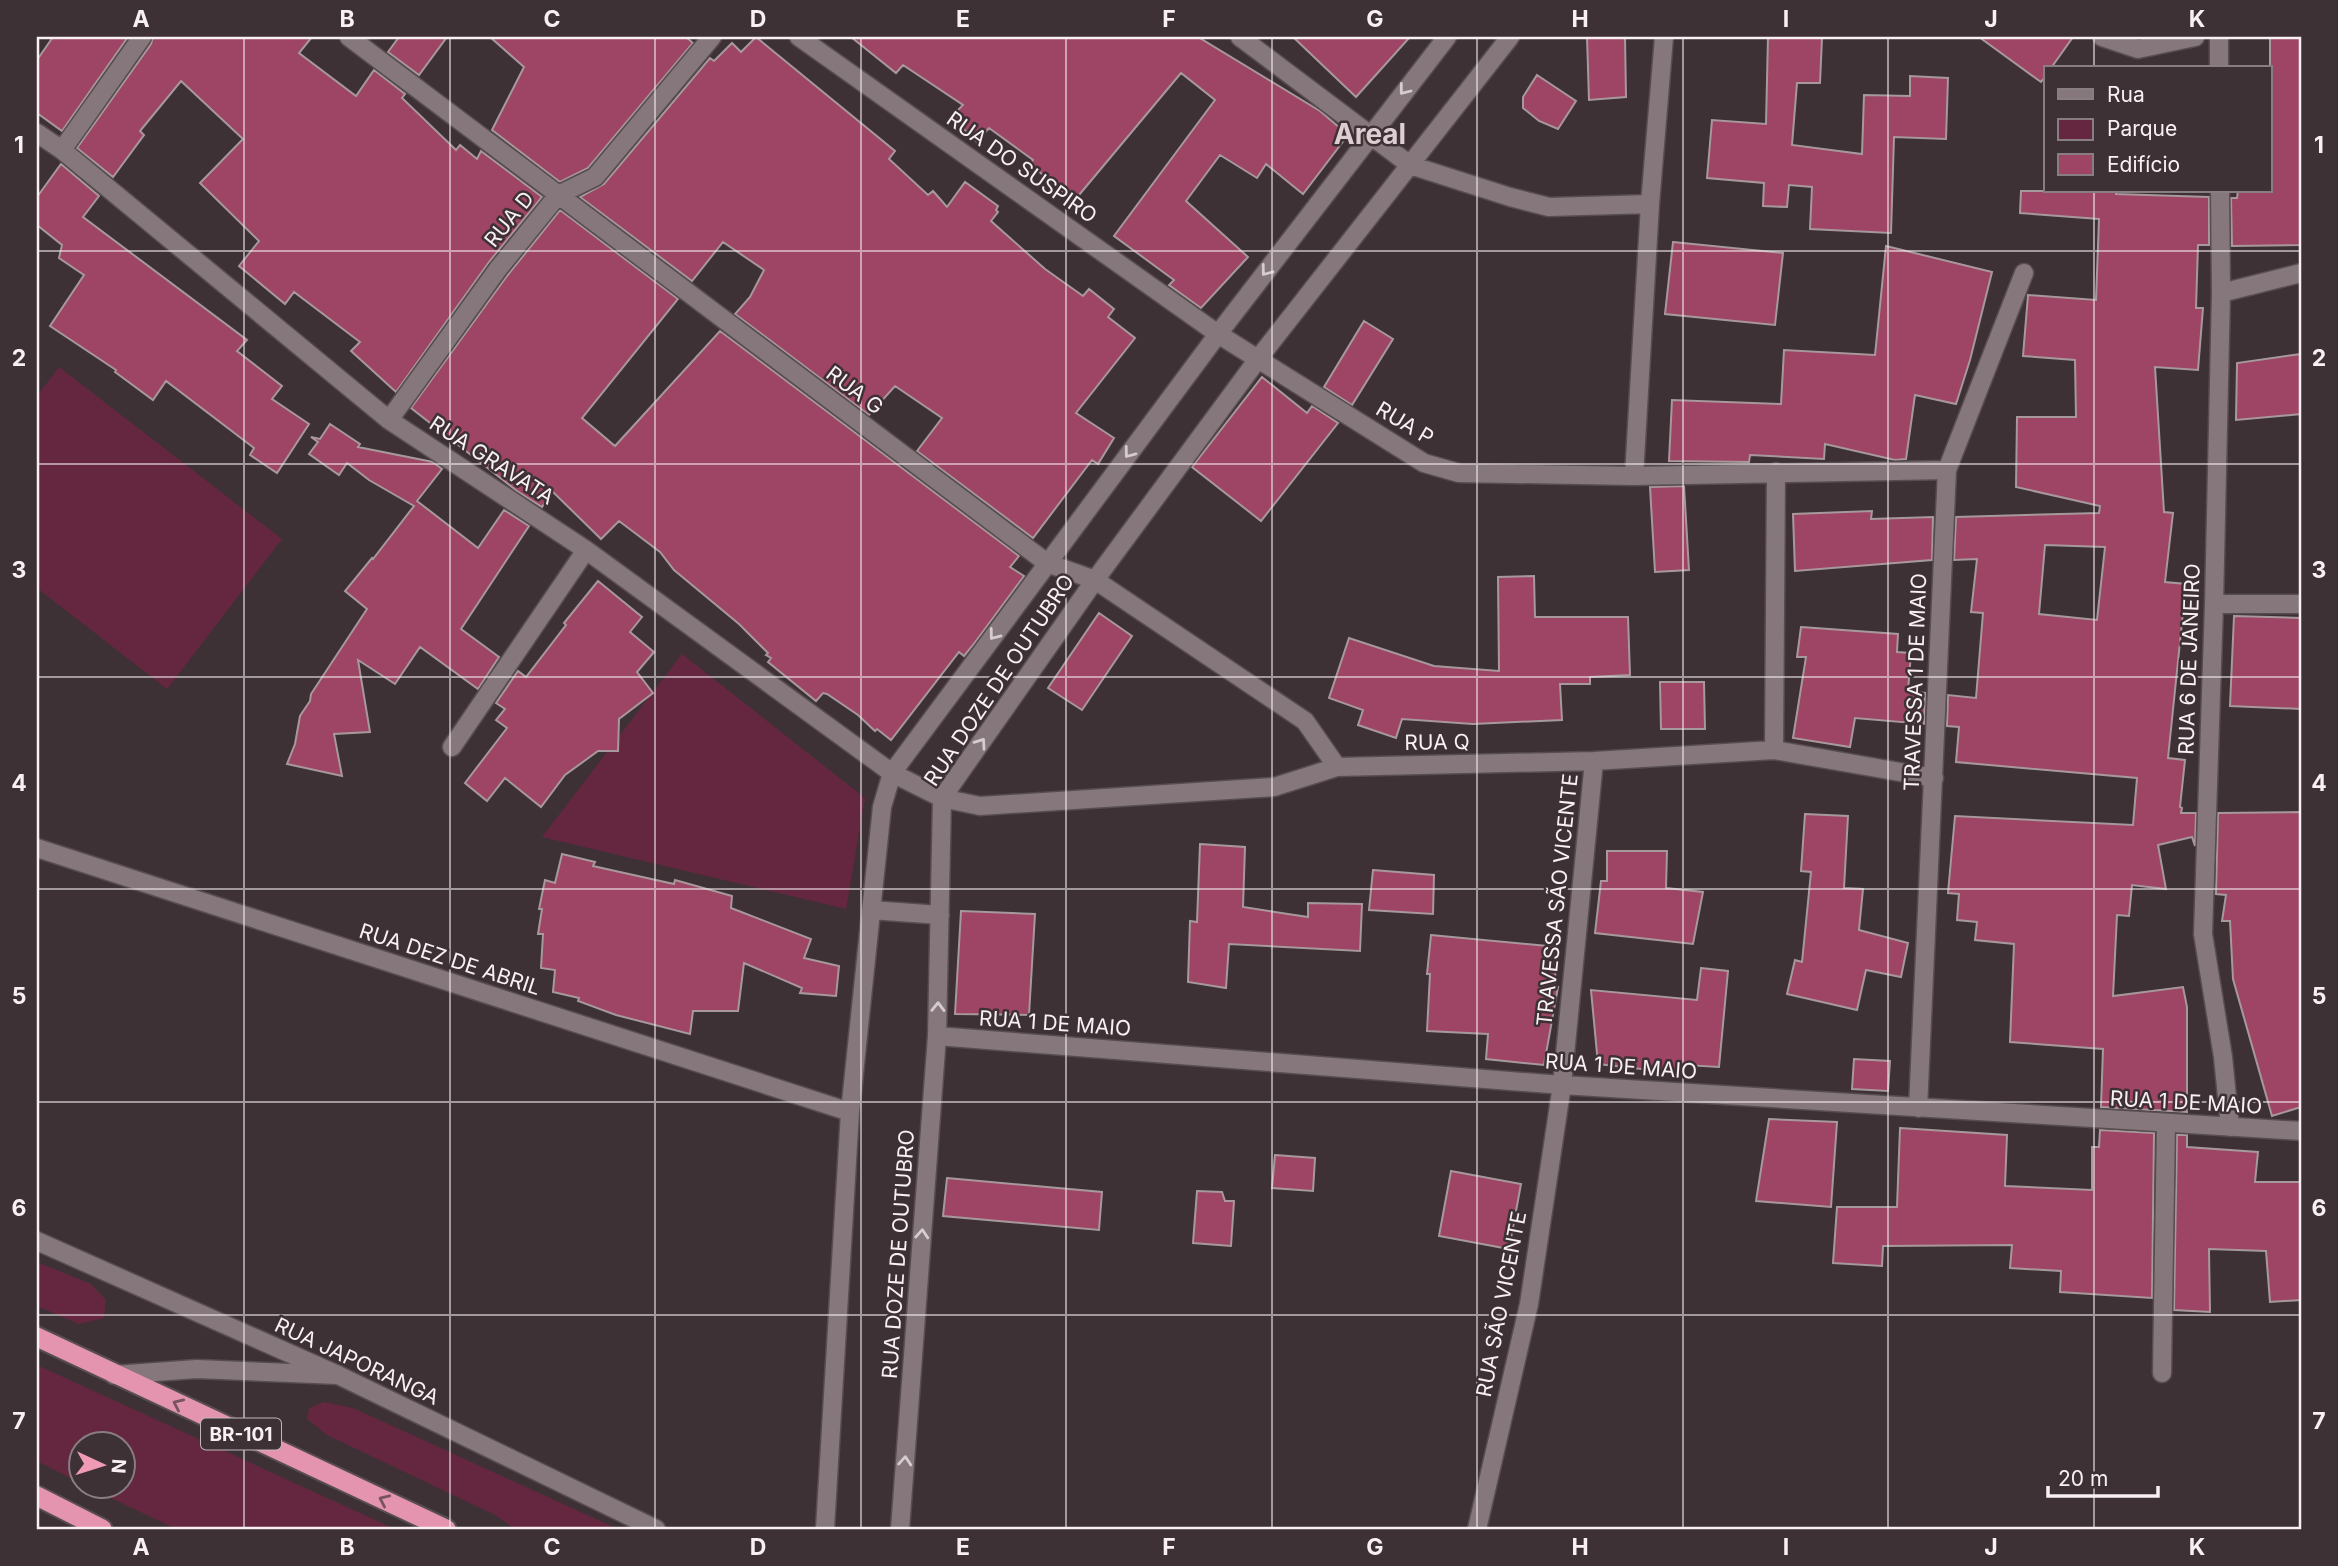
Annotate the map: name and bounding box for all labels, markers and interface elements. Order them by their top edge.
text: A [132,5,150,33]
text: B [339,5,355,33]
text: C [543,5,561,33]
text: D [750,5,766,33]
text: E [956,5,970,33]
text: F [1162,5,1176,33]
text: G [1366,5,1384,33]
text: H [1571,5,1589,33]
text: I [1783,5,1789,33]
text: J [1984,5,1998,33]
text: K [2189,5,2205,33]
legend [2044,66,2272,192]
text: Rua [2107,82,2145,107]
one-way arrow [1400,83,1413,95]
street label: RUA DO SUSPIRO [942,106,1102,228]
text: Parque [2107,116,2177,141]
district label: Areal [1334,117,1406,151]
text: 1 [14,131,24,159]
text: 1 [2314,131,2324,159]
text: Edifício [2107,152,2180,177]
street label: RUA D [479,186,539,252]
one-way arrow [1262,263,1274,276]
text: 2 [12,344,26,372]
text: 2 [2312,344,2326,372]
street label: RUA G [822,361,888,419]
street label: RUA P [1372,396,1438,450]
street label: RUA GRAVATA [425,410,559,510]
one-way arrow [1125,445,1138,458]
text: 3 [12,556,26,584]
text: 3 [2312,556,2326,584]
street label: RUA 6 DE JANEIRO [2173,563,2205,755]
street label: RUA DOZE DE OUTUBRO [919,569,1079,791]
street label: TRAVESSA 1 DE MAIO [1899,573,1931,791]
one-way arrow [989,627,1002,640]
street label: RUA Q [1404,729,1470,755]
one-way arrow [972,738,985,751]
text: 4 [11,769,27,797]
text: 4 [2311,769,2327,797]
street label: TRAVESSA SÃO VICENTE [1530,772,1583,1028]
street label: RUA DEZ DE ABRIL [356,918,544,1000]
text: 5 [12,982,26,1010]
text: 5 [2312,982,2326,1010]
one-way arrow [930,1002,946,1012]
street label: RUA 1 DE MAIO [978,1005,1132,1041]
street label: RUA 1 DE MAIO [1544,1048,1698,1084]
street label: RUA 1 DE MAIO [2109,1086,2263,1118]
street label: RUA DOZE DE OUTUBRO [877,1128,919,1380]
text: 6 [12,1194,26,1222]
text: 6 [2312,1194,2326,1222]
street label: RUA SÃO VICENTE [1470,1209,1531,1399]
one-way arrow [915,1229,930,1240]
street label: RUA JAPORANGA [271,1312,443,1410]
one-way arrow [173,1399,185,1413]
text: 7 [12,1407,26,1435]
text: 7 [2312,1407,2326,1435]
road number: BR-101 [201,1418,281,1450]
north arrow [66,1430,136,1500]
scale bar [2048,1454,2158,1498]
one-way arrow [898,1455,913,1466]
text: N [106,1458,130,1474]
text: 20 m [2058,1466,2108,1491]
one-way arrow [379,1495,391,1509]
text: A [132,1533,150,1561]
text: B [339,1533,355,1561]
text: C [543,1533,561,1561]
text: D [750,1533,766,1561]
text: E [956,1533,970,1561]
text: F [1162,1533,1176,1561]
text: G [1366,1533,1384,1561]
text: H [1571,1533,1589,1561]
text: I [1783,1533,1789,1561]
text: J [1984,1533,1998,1561]
text: K [2189,1533,2205,1561]

